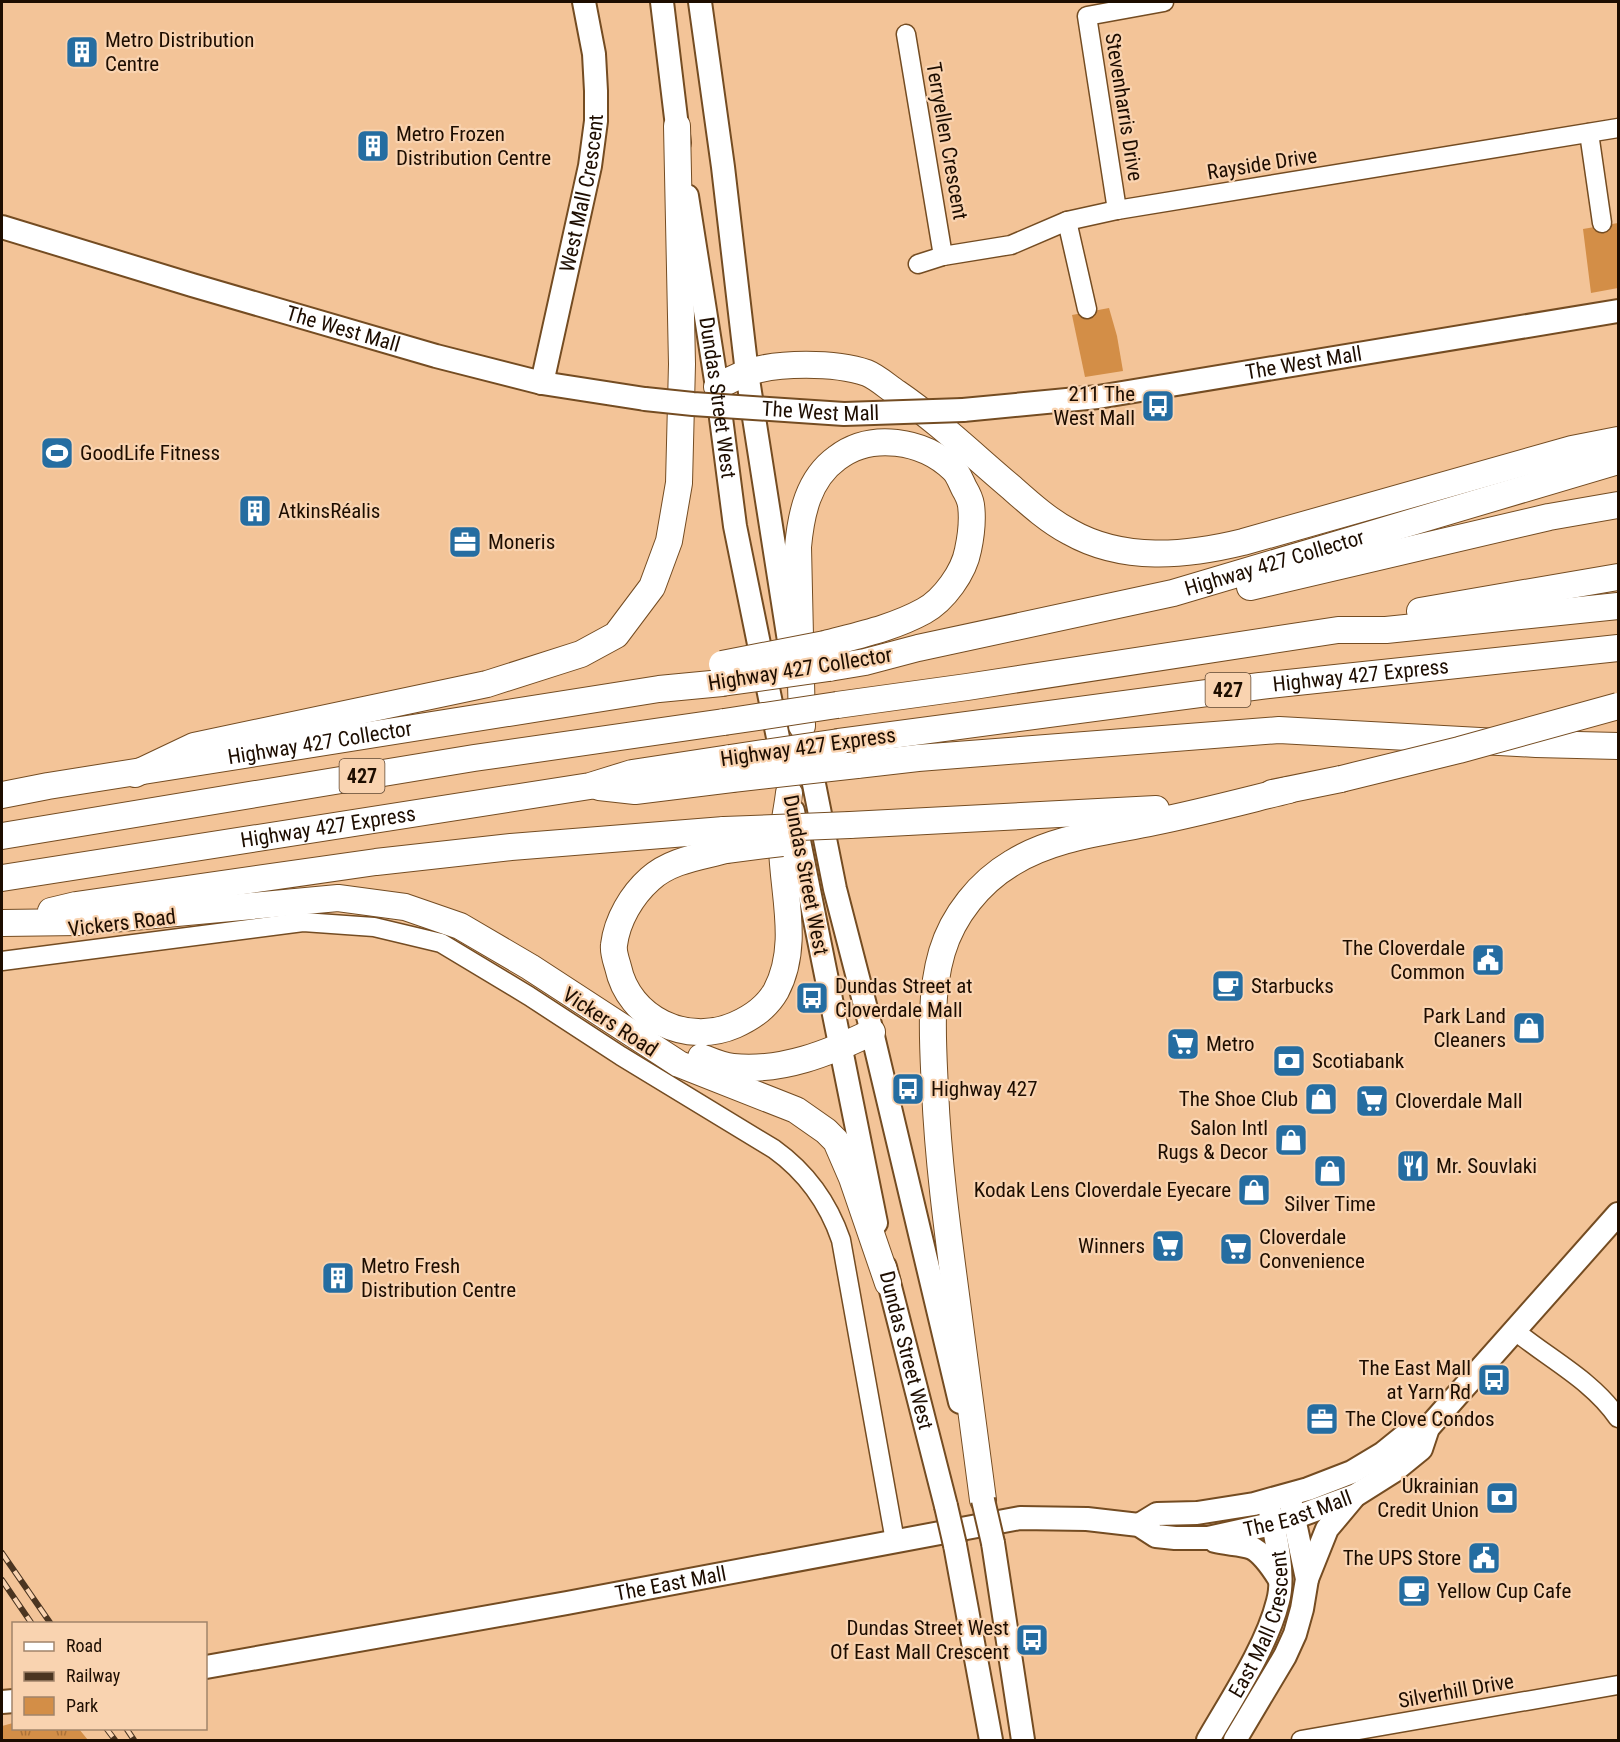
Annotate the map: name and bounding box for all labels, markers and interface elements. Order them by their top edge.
place label: Metro Distribution Centre [105,28,255,76]
street label: Stevenharris Drive [1100,31,1148,183]
building icon: Metro Distribution Centre [64,34,100,70]
street label: Terryellen Crescent [921,61,973,221]
street label: West Mall Crescent [555,115,608,274]
place label: Metro Frozen Distribution Centre [396,122,551,170]
building icon: Metro Frozen Distribution Centre [355,128,391,164]
street label: Rayside Drive [1205,143,1319,185]
street label: The West Mall [283,301,403,357]
street label: Dundas Street West [694,315,741,480]
street label: The West Mall [1244,342,1364,384]
place label: 211 The West Mall [1053,382,1135,430]
bus stop icon: 211 The West Mall [1140,388,1176,424]
street label: The West Mall [761,397,880,426]
sports icon: GoodLife Fitness [39,435,75,471]
place label: GoodLife Fitness [80,441,220,465]
building icon: AtkinsRéalis [237,493,273,529]
place label: AtkinsRéalis [278,499,380,523]
office icon: Moneris [447,524,483,560]
street label: Highway 427 Collector [1182,525,1367,601]
place label: Moneris [488,530,555,554]
street label: Highway 427 Collector [706,643,894,695]
street label: Highway 427 Express [1272,654,1450,697]
road number: 427 [1206,673,1250,707]
street label: Highway 427 Collector [226,716,414,769]
street label: Highway 427 Express [719,723,897,771]
road number: 427 [340,759,385,793]
street label: Dundas Street West [779,793,833,957]
street label: Highway 427 Express [239,801,417,853]
street label: Vickers Road [67,904,177,942]
place label: The Cloverdale Common [1342,936,1465,984]
public building icon: The Cloverdale Common [1470,942,1506,978]
cafe icon: Starbucks [1210,968,1246,1004]
place label: Dundas Street at Cloverdale Mall [835,974,972,1022]
place label: Starbucks [1251,974,1334,998]
bus stop icon: Dundas Street at Cloverdale Mall [794,980,830,1016]
street label: Vickers Road [558,982,662,1062]
place label: Park Land Cleaners [1423,1004,1506,1052]
shop icon: Park Land Cleaners [1511,1010,1547,1046]
supermarket icon: Metro [1165,1026,1201,1062]
place label: Metro [1206,1032,1255,1056]
bank icon: Scotiabank [1271,1043,1307,1079]
place label: Scotiabank [1312,1049,1405,1073]
bus stop icon: Highway 427 [890,1071,926,1107]
place label: Highway 427 [931,1077,1038,1101]
shop icon: The Shoe Club [1303,1081,1339,1117]
supermarket icon: Cloverdale Mall [1354,1083,1390,1119]
place label: The Shoe Club [1179,1087,1298,1111]
place label: Cloverdale Mall [1395,1089,1523,1113]
place label: Salon Intl Rugs & Decor [1157,1116,1268,1164]
shop icon: Salon Intl Rugs & Decor [1273,1122,1309,1158]
restaurant icon: Mr. Souvlaki [1395,1148,1431,1184]
shop icon: Silver Time [1312,1153,1348,1189]
place label: Mr. Souvlaki [1436,1154,1537,1178]
shop icon: Kodak Lens Cloverdale Eyecare [1236,1172,1272,1208]
place label: Kodak Lens Cloverdale Eyecare [974,1178,1231,1202]
place label: Silver Time [1284,1192,1376,1216]
place label: Cloverdale Convenience [1259,1225,1365,1273]
supermarket icon: Winners [1150,1228,1186,1264]
supermarket icon: Cloverdale Convenience [1218,1231,1254,1267]
place label: Winners [1078,1234,1145,1258]
place label: Metro Fresh Distribution Centre [361,1254,516,1302]
building icon: Metro Fresh Distribution Centre [320,1260,356,1296]
street label: Dundas Street West [875,1269,938,1432]
place label: The East Mall at Yarn Rd [1359,1356,1471,1404]
bus stop icon: The East Mall at Yarn Rd [1476,1362,1512,1398]
office icon: The Clove Condos [1304,1401,1340,1437]
place label: The Clove Condos [1345,1407,1495,1431]
place label: Ukrainian Credit Union [1377,1474,1479,1522]
bank icon: Ukrainian Credit Union [1484,1480,1520,1516]
street label: The East Mall [1241,1486,1355,1542]
public building icon: The UPS Store [1466,1540,1502,1576]
place label: The UPS Store [1343,1546,1461,1570]
street label: East Mall Crescent [1224,1549,1293,1702]
street label: The East Mall [613,1561,728,1606]
cafe icon: Yellow Cup Cafe [1396,1573,1432,1609]
place label: Yellow Cup Cafe [1437,1579,1571,1603]
place label: Dundas Street West Of East Mall Crescent [830,1616,1009,1664]
legend [12,1622,207,1730]
bus stop icon: Dundas Street West Of East Mall Crescent [1014,1622,1050,1658]
text: Road [66,1635,102,1656]
text: Railway [66,1665,121,1686]
street label: Silverhill Drive [1396,1669,1516,1713]
text: Park [66,1695,98,1716]

